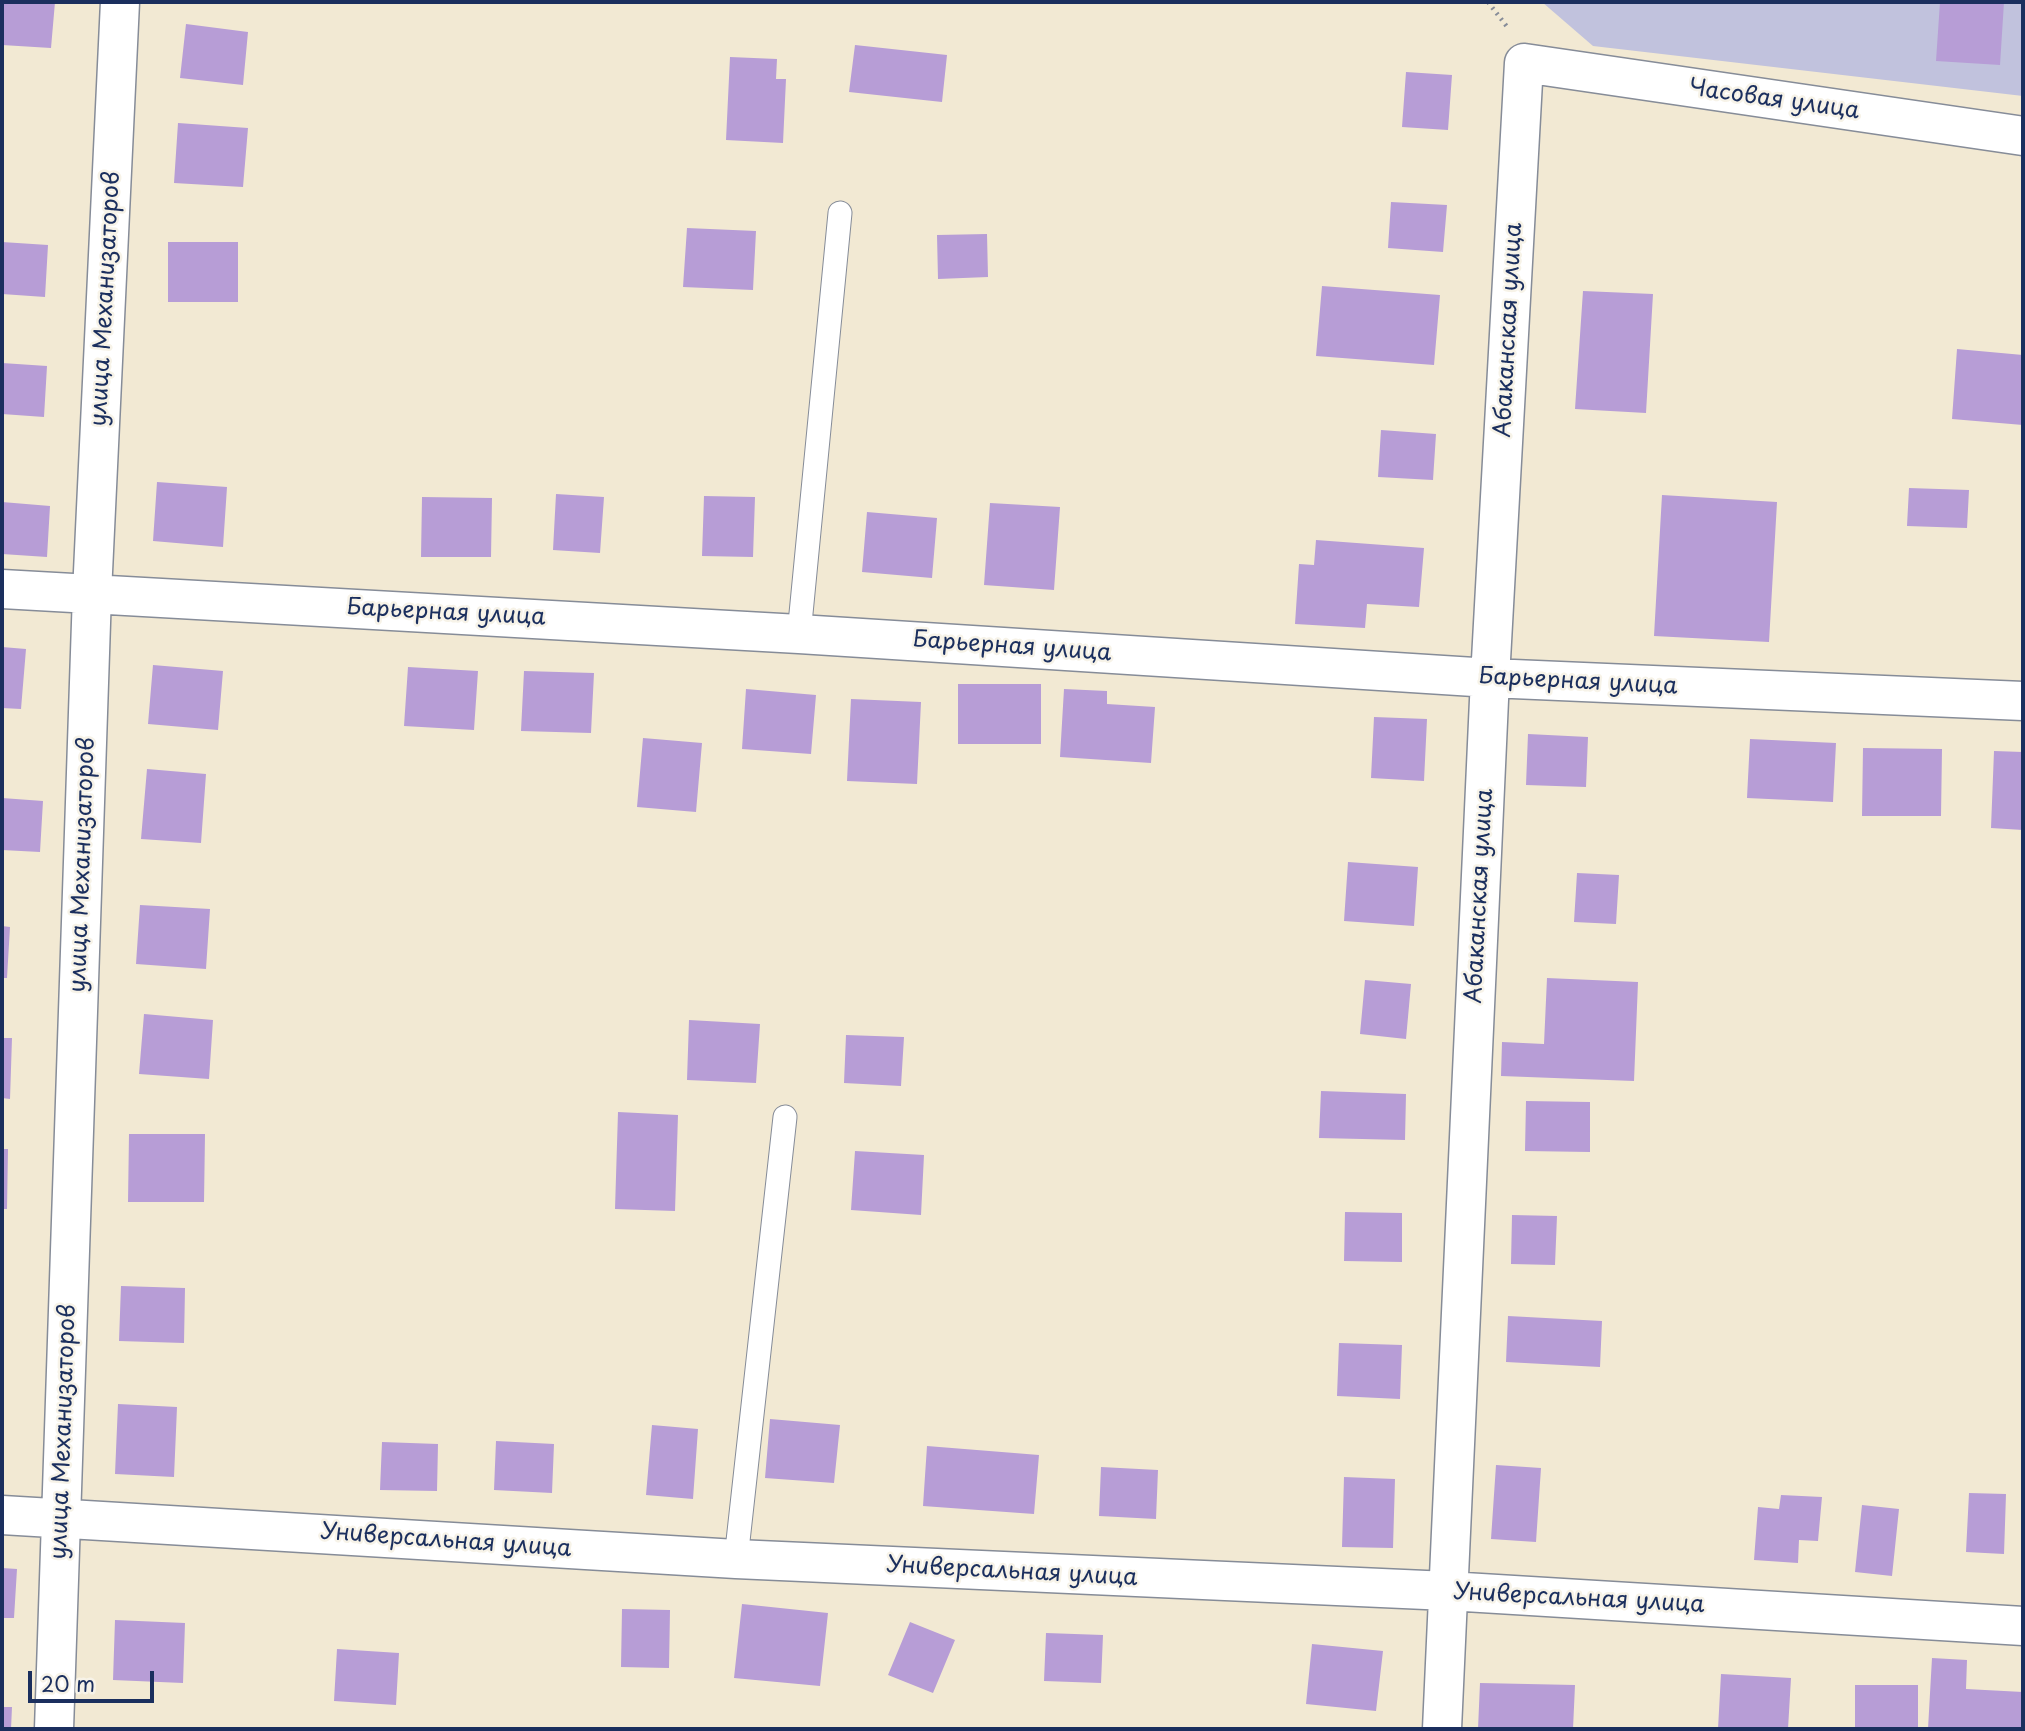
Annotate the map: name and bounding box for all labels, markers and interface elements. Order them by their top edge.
street label: Часовая улица [1687,74,1861,126]
street label: улица Механизаторов [86,171,126,427]
street label: Абаканская улица [1490,222,1528,438]
street label: Барьерная улица [346,594,546,632]
street label: Барьерная улица [912,626,1112,668]
street label: Барьерная улица [1478,663,1678,701]
street label: улица Механизаторов [65,737,101,993]
street label: Абаканская улица [1461,788,1499,1004]
street label: улица Механизаторов [46,1304,82,1560]
street label: Универсальная улица [320,1518,572,1564]
street label: Универсальная улица [886,1552,1138,1592]
street label: Универсальная улица [1453,1579,1705,1619]
scale bar [32,1658,158,1702]
text: 20 m [41,1667,95,1699]

